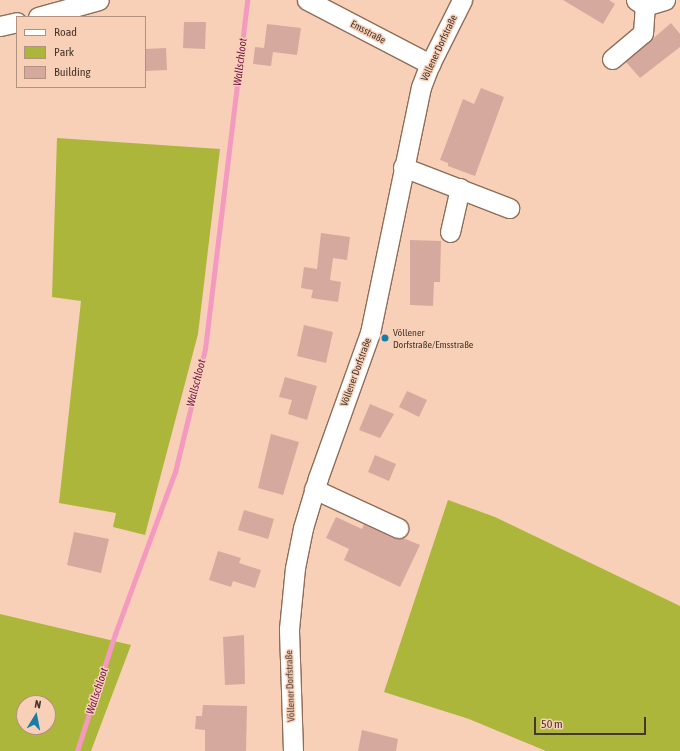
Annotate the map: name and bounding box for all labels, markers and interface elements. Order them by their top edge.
street label: Völlener Dorfstraße [418,13,460,83]
legend [16,16,146,88]
street label: Emsstraße [348,18,388,46]
text: Road [54,25,77,39]
water label: Wallschloot [231,37,249,87]
text: Park [54,45,74,59]
text: Building [54,65,91,79]
place label: Völlener Dorfstraße/Emsstraße [393,326,473,350]
marker: Völlener Dorfstraße/Emsstraße [380,333,390,343]
street label: Völlener Dorfstraße [338,336,374,408]
water label: Wallschloot [184,358,208,408]
street label: Völlener Dorfstraße [283,650,297,722]
water label: Wallschloot [83,666,111,716]
north arrow [16,695,56,735]
text: N [34,698,42,711]
scale bar [536,709,648,735]
text: 50 m [541,717,563,731]

